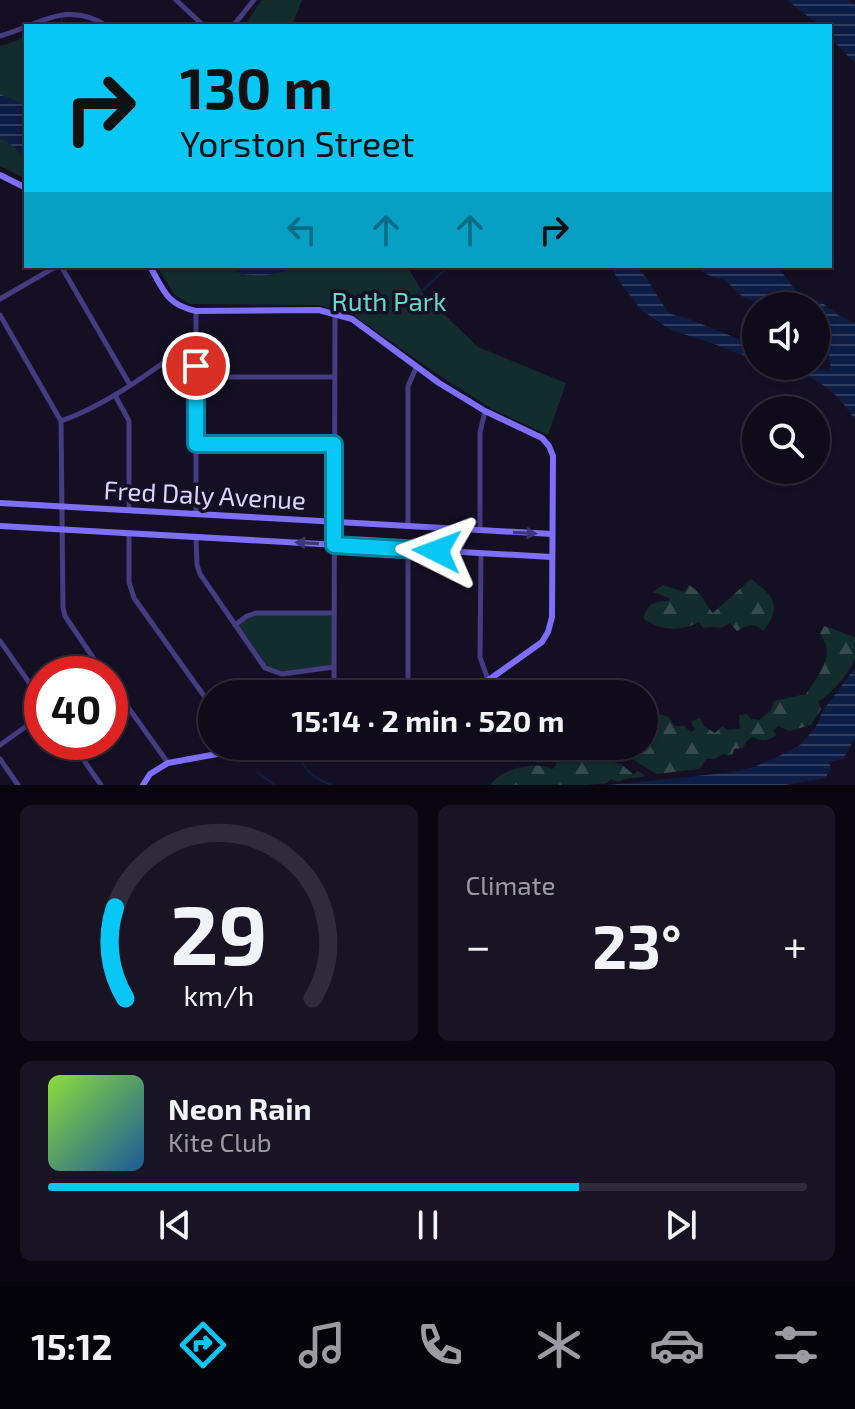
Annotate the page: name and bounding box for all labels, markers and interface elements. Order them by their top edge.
text: 130 m [180,53,333,120]
icon: right [48,56,152,160]
text: Yorston Street [180,121,414,164]
icon: left [280,208,324,252]
icon: ahead [364,208,408,252]
icon: ahead [448,208,492,252]
icon: right [532,208,576,252]
park label: Ruth Park [332,285,446,316]
map controls [742,292,830,484]
button: sound [742,292,830,380]
pin [162,332,230,400]
icon: arrive [174,344,218,388]
button: search [742,396,830,484]
street label: Fred Daly Avenue [103,473,307,515]
position arrow [395,509,479,593]
one-way arrow [513,527,538,540]
one-way arrow [294,537,319,550]
speed limit sign: 40 [24,656,128,760]
text: 15:14 · 2 min · 520 m [292,702,564,738]
text: Climate [466,869,555,900]
text: 29 [170,882,267,982]
text: 23° [592,909,682,981]
text: − [466,918,491,971]
text: + [783,918,807,971]
text: km/h [183,977,254,1012]
text: Neon Rain [168,1090,312,1126]
text: Kite Club [168,1126,272,1157]
icon: previous [153,1203,197,1247]
icon: pause [406,1203,450,1247]
icon: next [659,1203,703,1247]
icon: directions [175,1317,231,1373]
icon: music [294,1317,350,1373]
icon: phone [412,1317,468,1373]
icon: climate [531,1317,587,1373]
icon: car [649,1317,705,1373]
icon: filters [768,1317,824,1373]
text: 15:12 [31,1324,112,1367]

